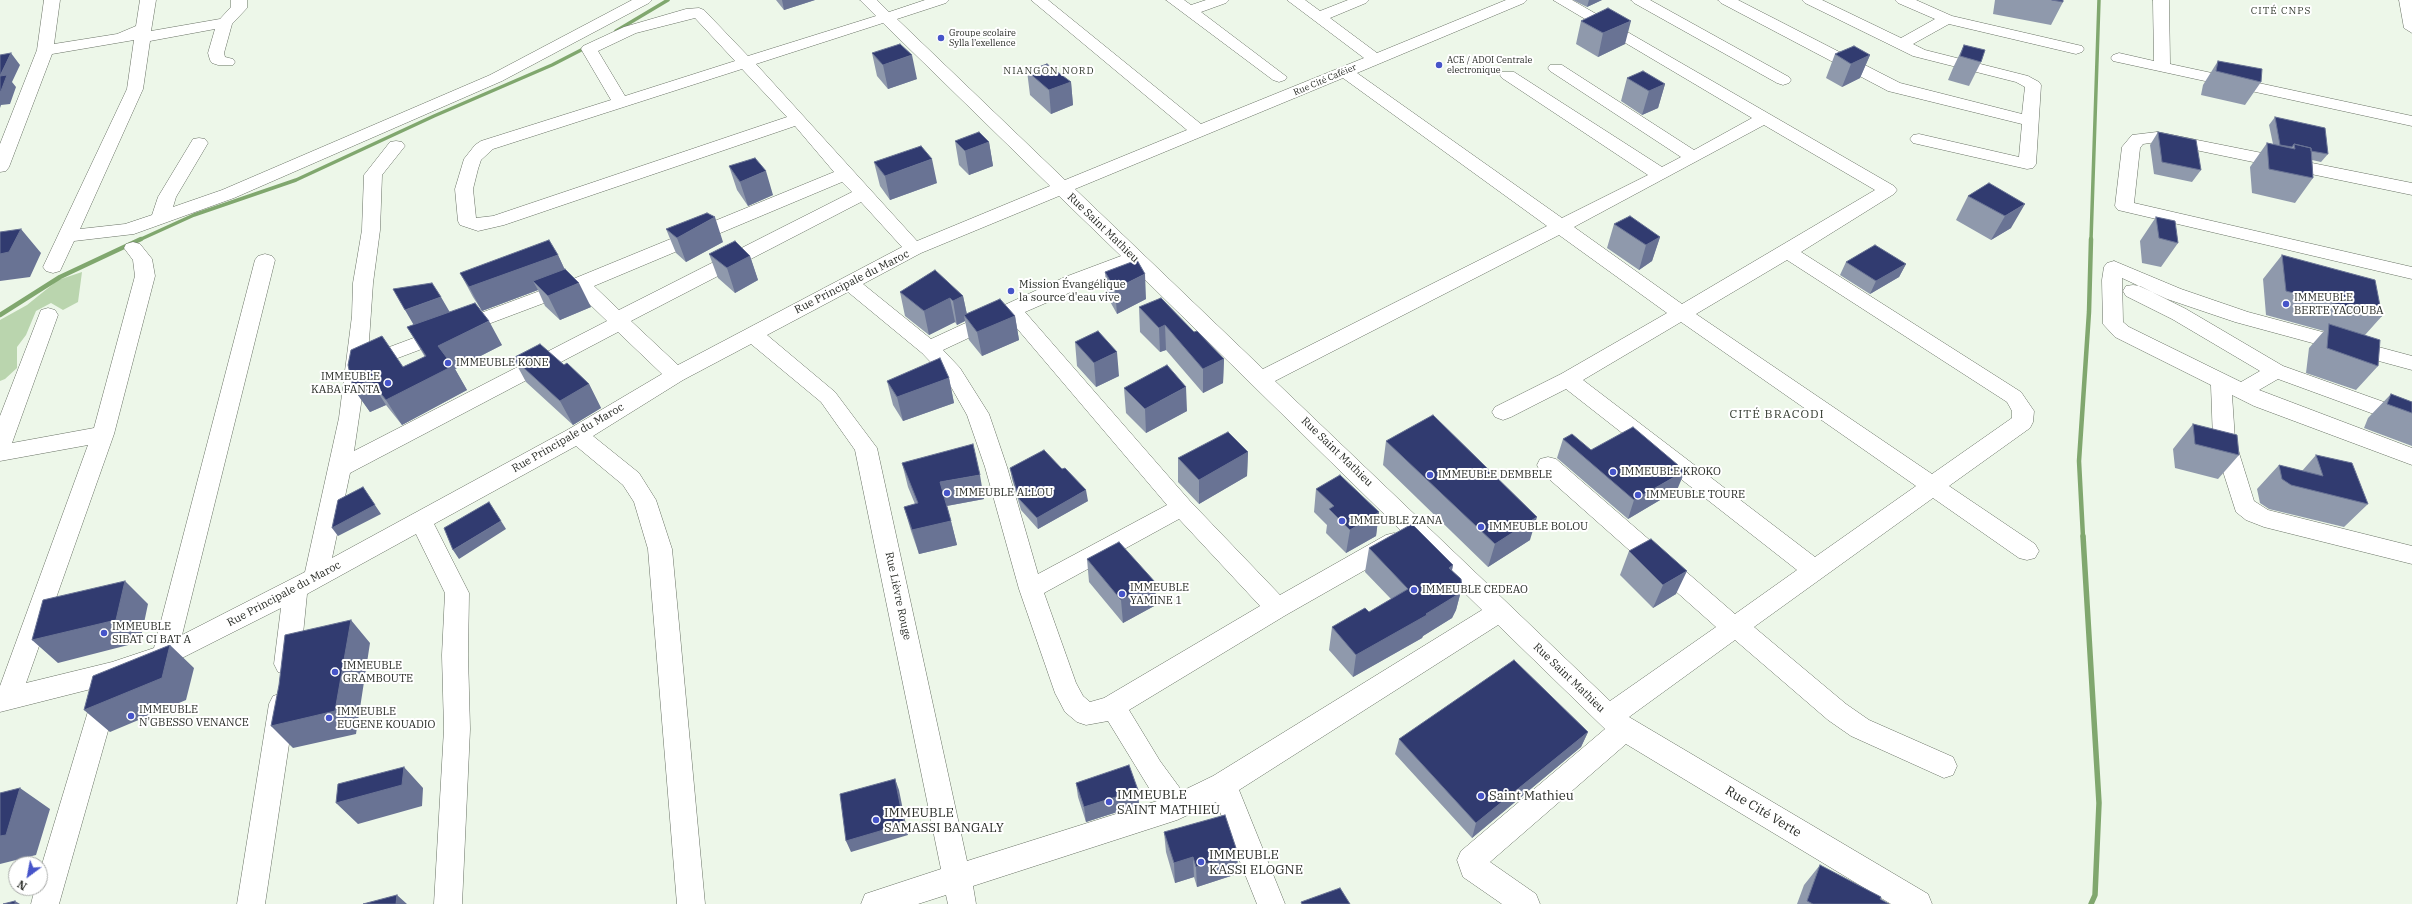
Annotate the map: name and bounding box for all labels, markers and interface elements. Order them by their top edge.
district label: CITÉ CNPS [2251,5,2311,17]
place label: Groupe scolaire Sylla l’exellence [949,28,1016,49]
marker: Groupe scolaire Sylla l’exellence [936,33,946,43]
place label: ACE / ADOI Centrale electronique [1447,55,1532,76]
marker: ACE / ADOI Centrale electronique [1434,60,1444,70]
street label: Rue Cité Caféier [1292,62,1358,98]
district label: NIANGON NORD [1003,65,1095,77]
street label: Rue Saint Mathieu [1064,190,1142,266]
street label: Rue Principale du Maroc [792,247,912,317]
place label: Mission Évangélique la source d'eau vive [1019,278,1126,304]
marker: Mission Évangélique la source d'eau vive [1006,286,1016,296]
place label: IMMEUBLE BERTE YACOUBA [2294,291,2384,317]
marker: IMMEUBLE BERTE YACOUBA [2281,299,2291,309]
place label: IMMEUBLE KONE [456,356,549,370]
marker: IMMEUBLE KONE [443,358,453,368]
place label: IMMEUBLE KABA FANTA [311,370,380,396]
marker: IMMEUBLE KABA FANTA [383,378,393,388]
street label: Rue Principale du Maroc [510,401,626,475]
district label: CITÉ BRACODI [1729,408,1825,422]
street label: Rue Saint Mathieu [1298,414,1376,490]
place label: IMMEUBLE KROKO [1621,465,1721,479]
marker: IMMEUBLE KROKO [1608,467,1618,477]
place label: IMMEUBLE DEMBELE [1438,468,1552,482]
marker: IMMEUBLE DEMBELE [1425,470,1435,480]
place label: IMMEUBLE ALLOU [955,486,1053,500]
marker: IMMEUBLE ALLOU [942,488,952,498]
place label: IMMEUBLE TOURE [1646,488,1745,502]
marker: IMMEUBLE TOURE [1633,490,1643,500]
place label: IMMEUBLE ZANA [1350,514,1442,528]
marker: IMMEUBLE ZANA [1337,516,1347,526]
place label: IMMEUBLE BOLOU [1489,520,1588,534]
marker: IMMEUBLE BOLOU [1476,522,1486,532]
street label: Rue Lièvre Rouge [882,551,914,641]
street label: Rue Principale du Maroc [225,558,343,630]
place label: IMMEUBLE YAMINE 1 [1130,581,1189,607]
place label: IMMEUBLE CEDEAO [1422,583,1528,597]
marker: IMMEUBLE CEDEAO [1409,585,1419,595]
marker: IMMEUBLE YAMINE 1 [1117,589,1127,599]
place label: IMMEUBLE SIBAT CI BAT A [112,620,191,646]
marker: IMMEUBLE SIBAT CI BAT A [99,628,109,638]
street label: Rue Saint Mathieu [1530,640,1608,716]
place label: IMMEUBLE GRAMBOUTE [343,659,413,685]
marker: IMMEUBLE GRAMBOUTE [330,667,340,677]
place label: IMMEUBLE N'GBESSO VENANCE [139,703,249,729]
place label: IMMEUBLE EUGENE KOUADIO [337,705,435,731]
marker: IMMEUBLE N'GBESSO VENANCE [126,711,136,721]
marker: IMMEUBLE EUGENE KOUADIO [324,713,334,723]
street label: Rue Cité Verte [1722,783,1804,841]
place label: IMMEUBLE SAINT MATHIEU [1117,787,1220,818]
place label: Saint Mathieu [1489,788,1574,804]
marker: Saint Mathieu [1476,791,1486,801]
marker: IMMEUBLE SAINT MATHIEU [1104,797,1114,807]
place label: IMMEUBLE SAMASSI BANGALY [884,805,1004,836]
marker: IMMEUBLE SAMASSI BANGALY [871,815,881,825]
place label: IMMEUBLE KASSI ELOGNE [1209,847,1303,878]
north arrow [8,856,48,896]
marker: IMMEUBLE KASSI ELOGNE [1196,857,1206,867]
text: N [15,877,30,894]

